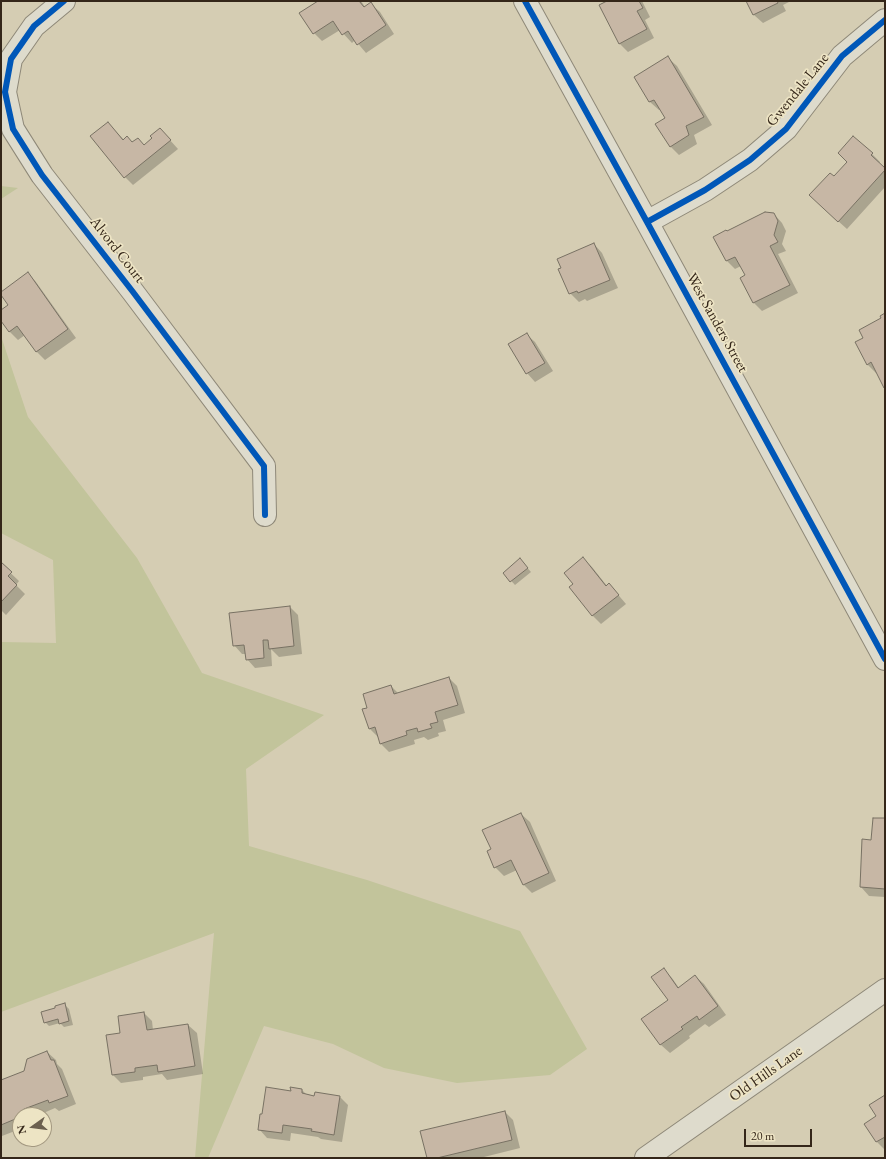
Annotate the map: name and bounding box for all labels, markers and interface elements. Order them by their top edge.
street label: Gwendale Lane [763,50,833,130]
street label: Alvord Court [86,213,148,287]
street label: West Sanders Street [682,270,752,376]
street label: Old Hills Lane [726,1042,806,1106]
north arrow [12,1107,52,1147]
scale bar [746,1121,814,1147]
text: N [13,1124,29,1136]
text: 20 m [751,1128,774,1144]

